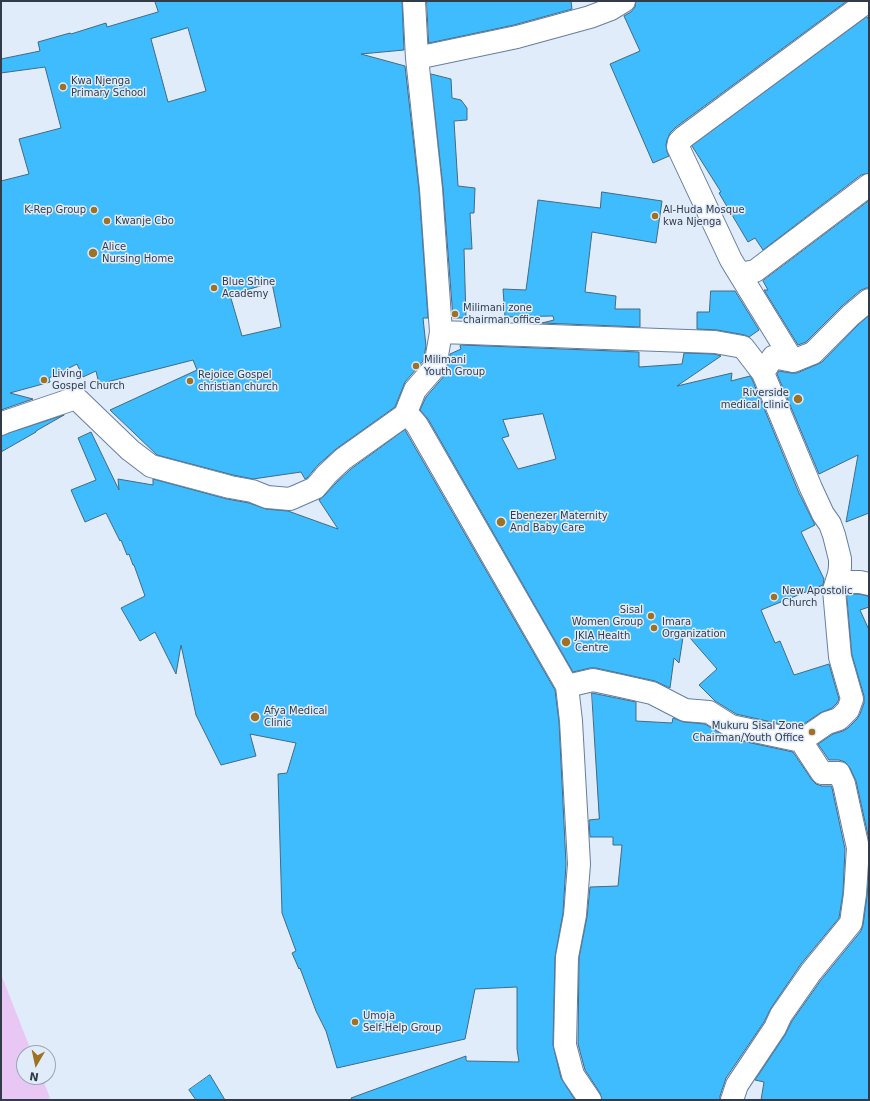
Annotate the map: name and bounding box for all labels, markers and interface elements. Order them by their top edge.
place label: Kwa Njenga Primary School [71,75,146,98]
marker: Kwa Njenga Primary School [58,82,68,92]
place label: K-Rep Group [24,204,86,216]
place label: Al-Huda Mosque kwa Njenga [663,204,745,228]
marker: K-Rep Group [89,205,99,215]
marker: Al-Huda Mosque kwa Njenga [650,211,660,221]
place label: Kwanje Cbo [115,215,174,227]
marker: Kwanje Cbo [102,216,112,226]
place label: Alice Nursing Home [102,241,173,264]
marker: Alice Nursing Home [87,247,99,259]
place label: Blue Shine Academy [222,276,275,300]
marker: Blue Shine Academy [209,283,219,293]
place label: Milimani zone chairman office [463,302,540,326]
marker: Milimani zone chairman office [450,309,460,319]
place label: Milimani Youth Group [424,354,485,378]
marker: Milimani Youth Group [411,361,421,371]
place label: Living Gospel Church [52,368,125,392]
place label: Rejoice Gospel christian church [198,369,278,392]
marker: Living Gospel Church [39,375,49,385]
marker: Rejoice Gospel christian church [185,376,195,386]
place label: Riverside medical clinic [721,387,789,410]
marker: Riverside medical clinic [792,393,804,405]
place label: Ebenezer Maternity And Baby Care [510,510,608,534]
marker: Ebenezer Maternity And Baby Care [495,516,507,528]
place label: New Apostolic Church [782,585,853,608]
marker: New Apostolic Church [769,592,779,602]
place label: Sisal Women Group [572,604,643,628]
marker: Sisal Women Group [646,611,656,621]
place label: Imara Organization [662,616,726,640]
marker: Imara Organization [649,623,659,633]
place label: JKIA Health Centre [575,630,630,654]
marker: JKIA Health Centre [560,636,572,648]
place label: Afya Medical Clinic [264,705,327,728]
marker: Afya Medical Clinic [249,711,261,723]
place label: Mukuru Sisal Zone Chairman/Youth Office [692,720,804,744]
marker: Mukuru Sisal Zone Chairman/Youth Office [807,727,817,737]
place label: Umoja Self-Help Group [363,1010,441,1034]
marker: Umoja Self-Help Group [350,1017,360,1027]
north arrow [16,1045,56,1085]
text: N [29,1069,40,1083]

